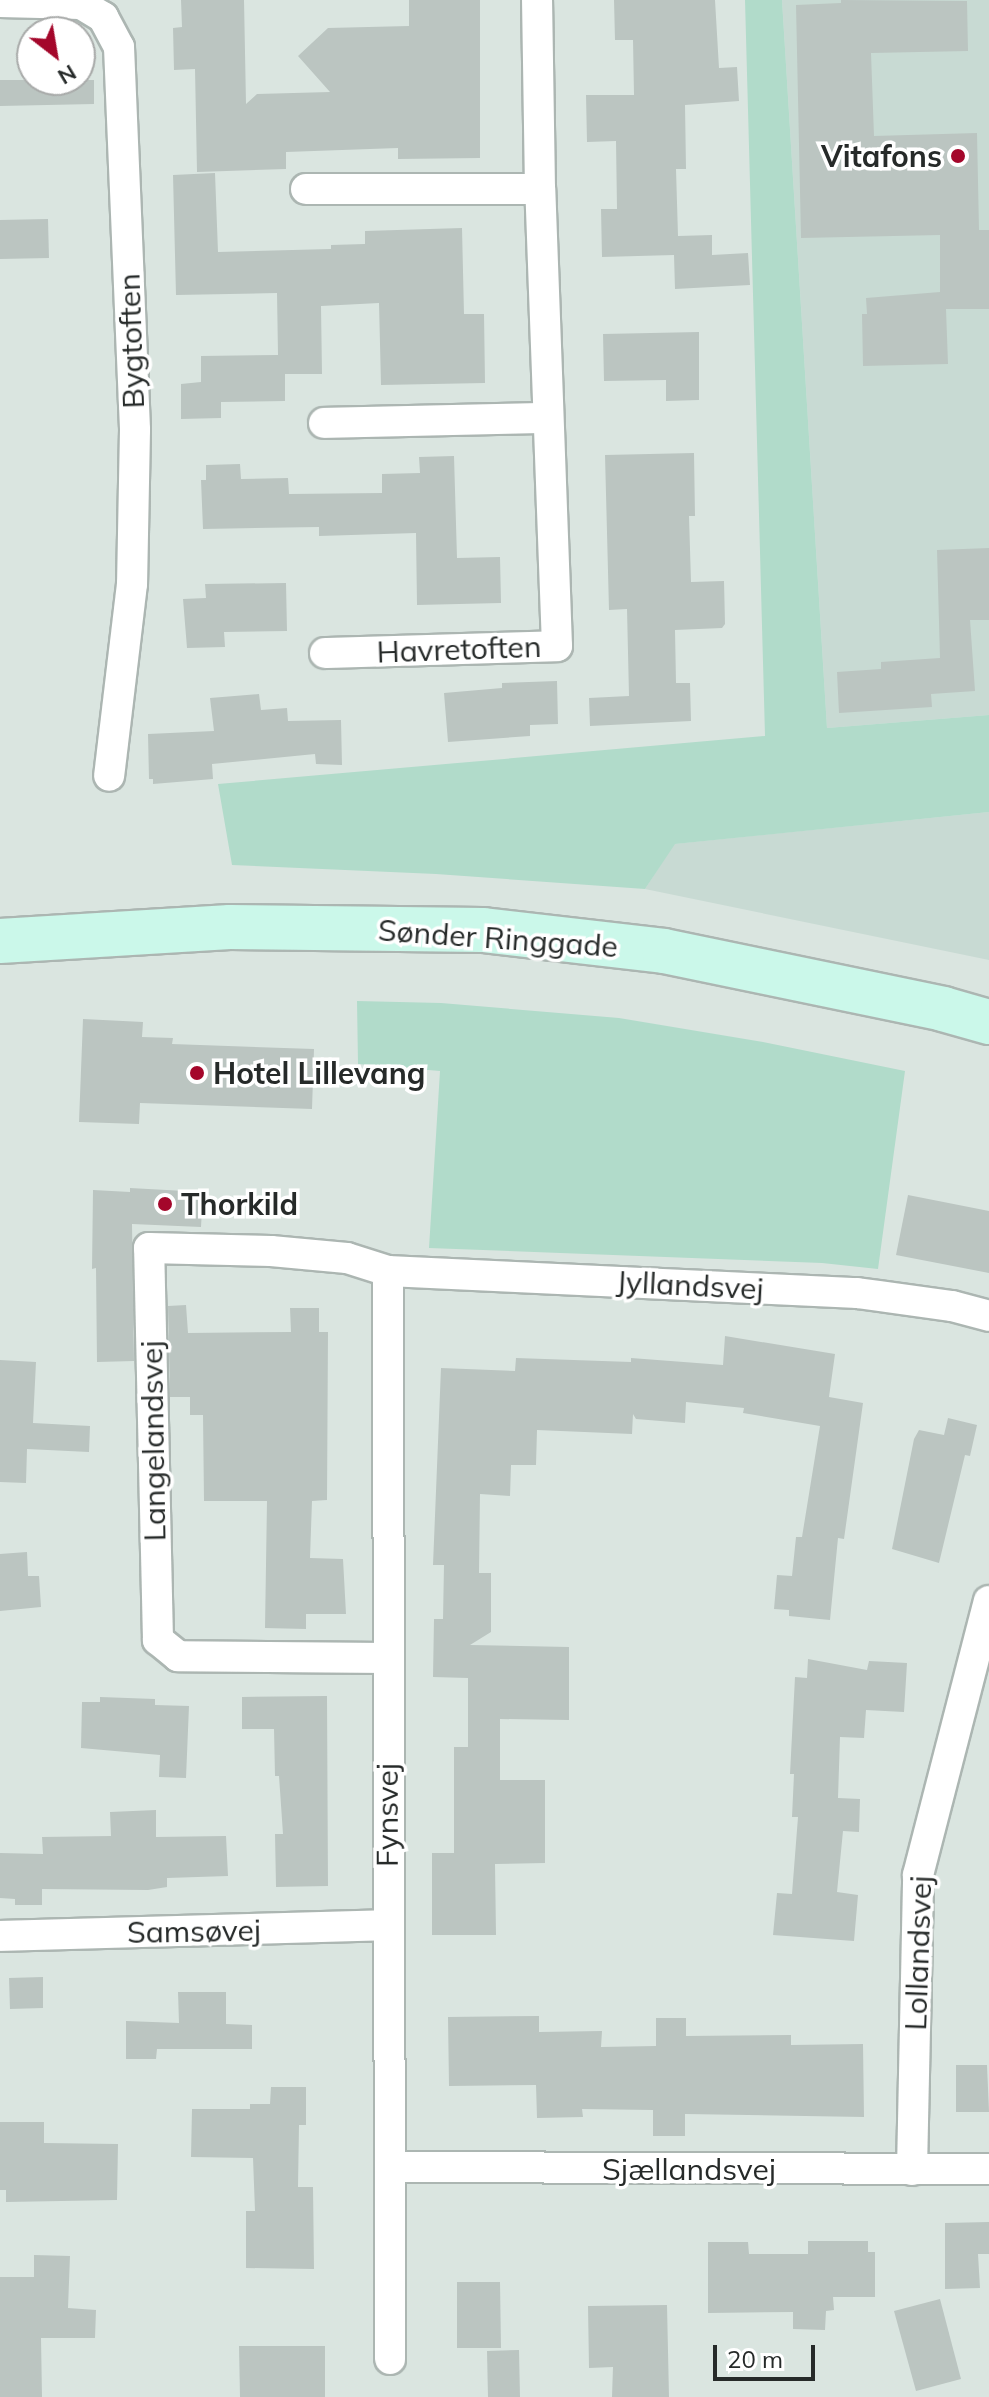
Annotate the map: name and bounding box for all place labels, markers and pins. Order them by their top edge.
place label: Vitafons [821,138,942,174]
marker: Vitafons [949,147,967,165]
place label: Hotel Lillevang [213,1055,425,1091]
marker: Hotel Lillevang [188,1064,206,1082]
place label: Thorkild [181,1186,298,1222]
marker: Thorkild [156,1195,174,1213]

